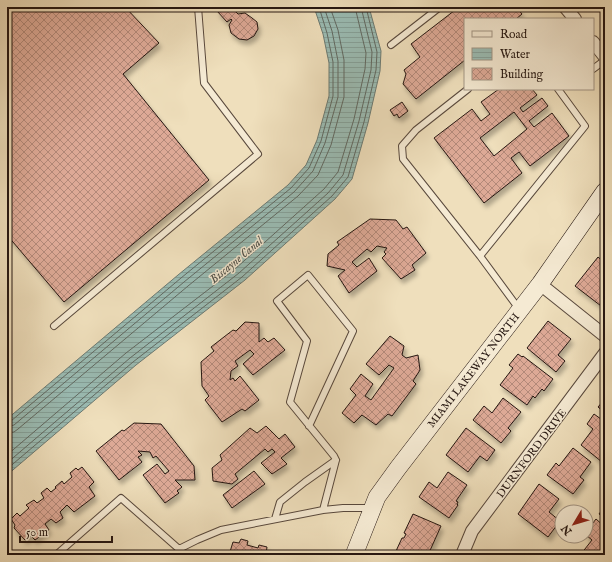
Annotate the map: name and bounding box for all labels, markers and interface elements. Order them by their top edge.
legend [464,18,594,90]
text: Road [500,27,528,42]
text: Water [500,47,531,62]
text: Building [500,67,544,82]
water label: Biscayne Canal [207,233,267,287]
street label: MIAMI LAKEWAY NORTH [425,310,523,431]
street label: DURNFORD DRIVE [494,406,570,501]
north arrow [554,504,594,544]
scale bar [20,518,112,544]
text: N [558,521,576,538]
text: 50 m [26,525,48,540]

